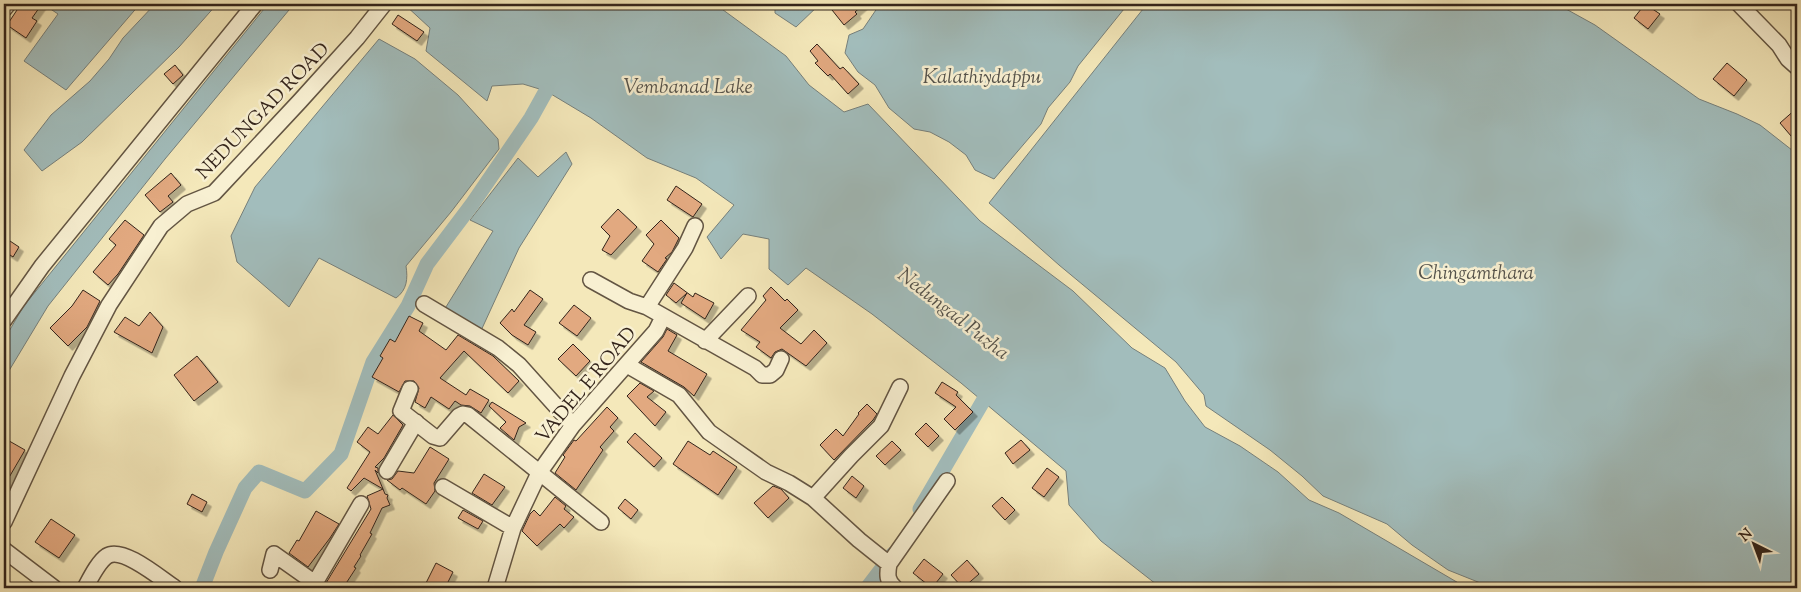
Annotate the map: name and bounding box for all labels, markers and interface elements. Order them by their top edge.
street label: NEDUNGAD ROAD [191,37,336,186]
water label: Kalathiydappu [923,64,1042,93]
water label: Vembanad Lake [623,74,753,103]
water label: Chingamthara [1418,260,1534,289]
water label: Nedungad Puzha [890,262,1015,368]
street label: VADEL E ROAD [530,322,644,450]
north arrow [1728,520,1778,570]
text: N [1736,525,1757,547]

